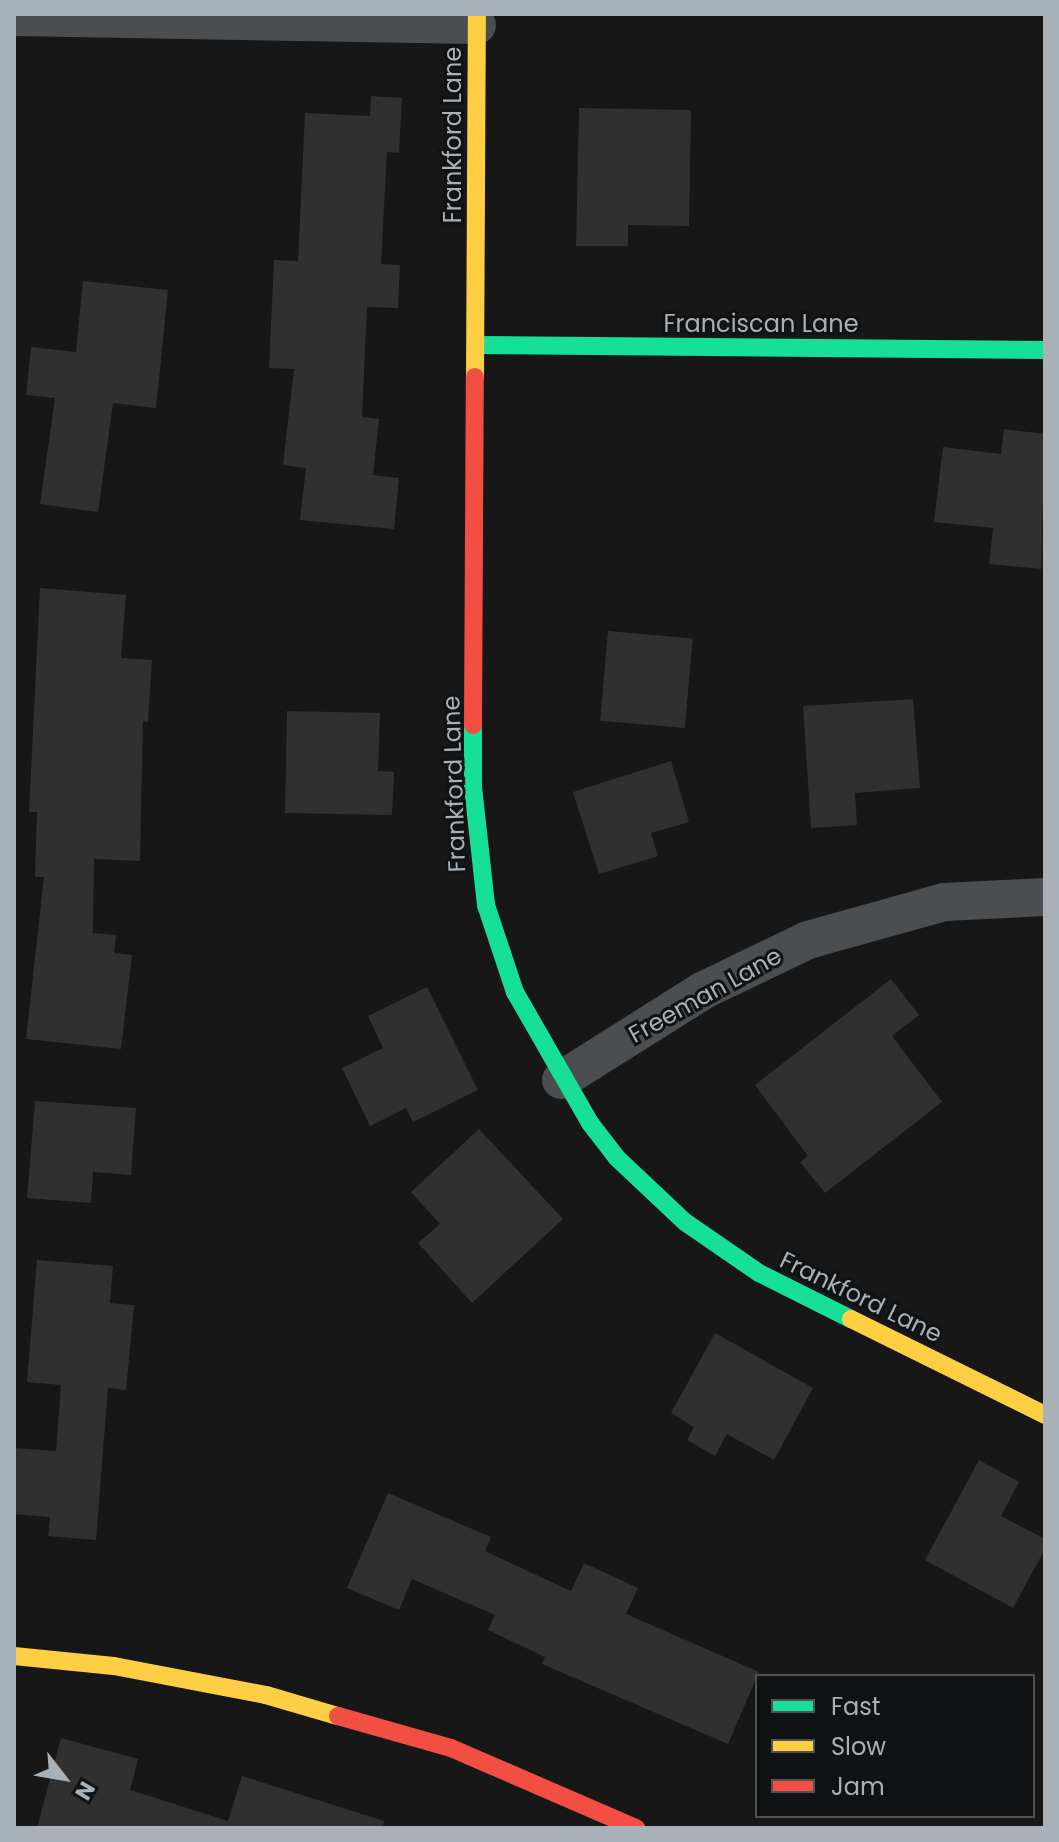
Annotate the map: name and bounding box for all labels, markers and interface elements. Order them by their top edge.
street label: Frankford Lane [439,47,467,223]
street label: Franciscan Lane [663,310,859,338]
street label: Frankford Lane [437,695,471,873]
street label: Freeman Lane [624,941,786,1049]
street label: Frankford Lane [775,1245,947,1349]
legend [755,1674,1035,1818]
text: Fast [831,1690,881,1723]
text: Slow [831,1730,886,1763]
north arrow [24,1738,104,1818]
text: Jam [831,1770,885,1803]
text: N [67,1776,103,1806]

